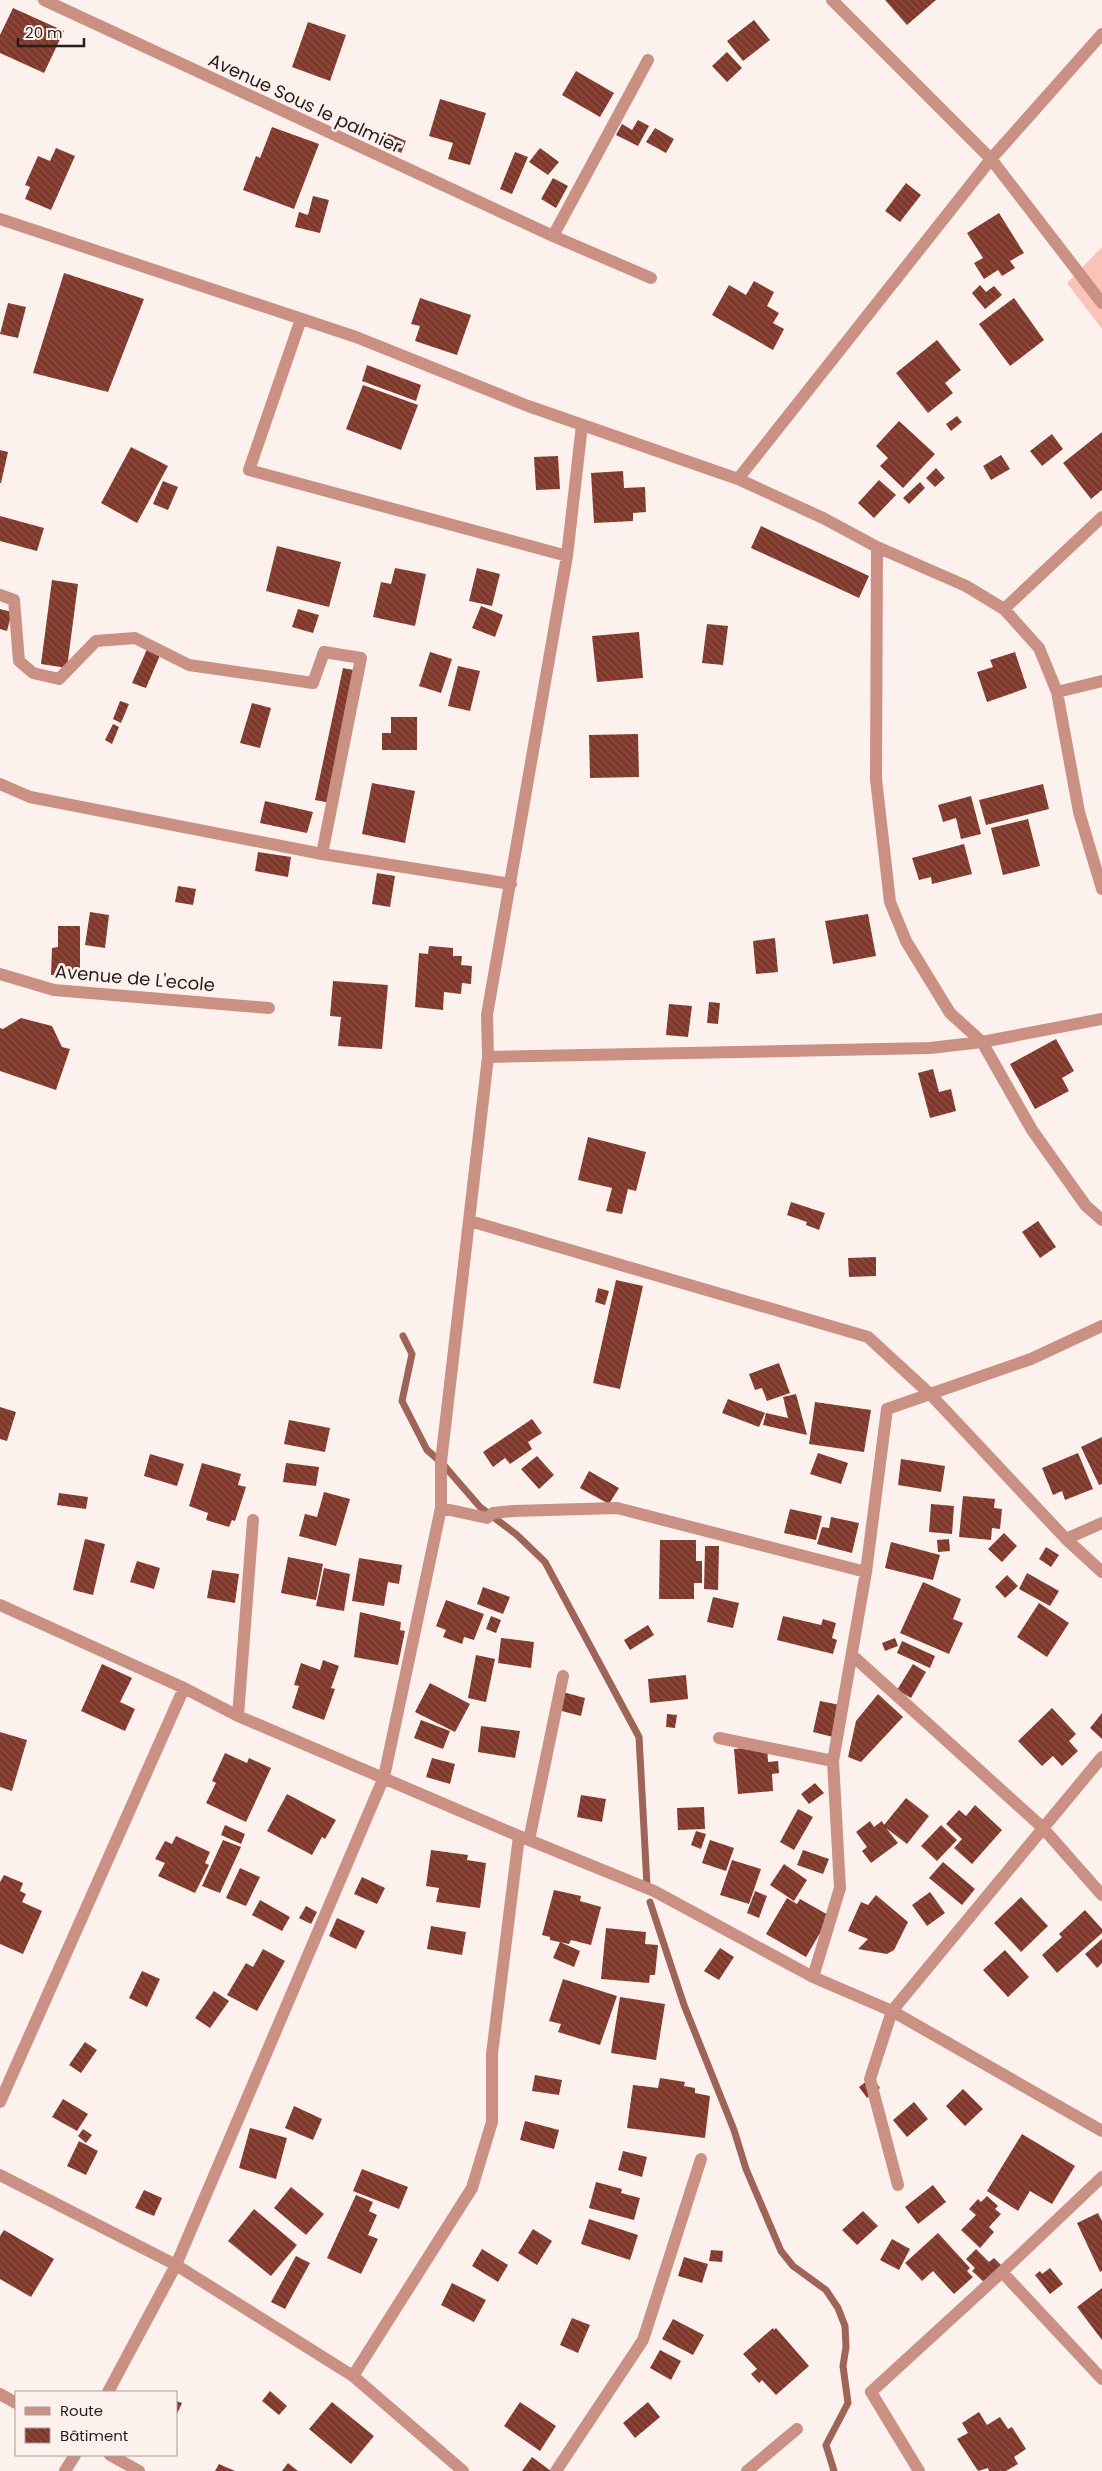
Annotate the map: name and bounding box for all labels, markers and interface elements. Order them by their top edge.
scale bar [18,15,84,47]
text: 20 m [25,22,63,43]
street label: Avenue Sous le palmier [204,47,406,159]
street label: Avenue de L'ecole [54,959,216,997]
legend [15,2391,178,2456]
text: Route [60,2400,103,2421]
text: Bâtiment [60,2425,128,2446]

